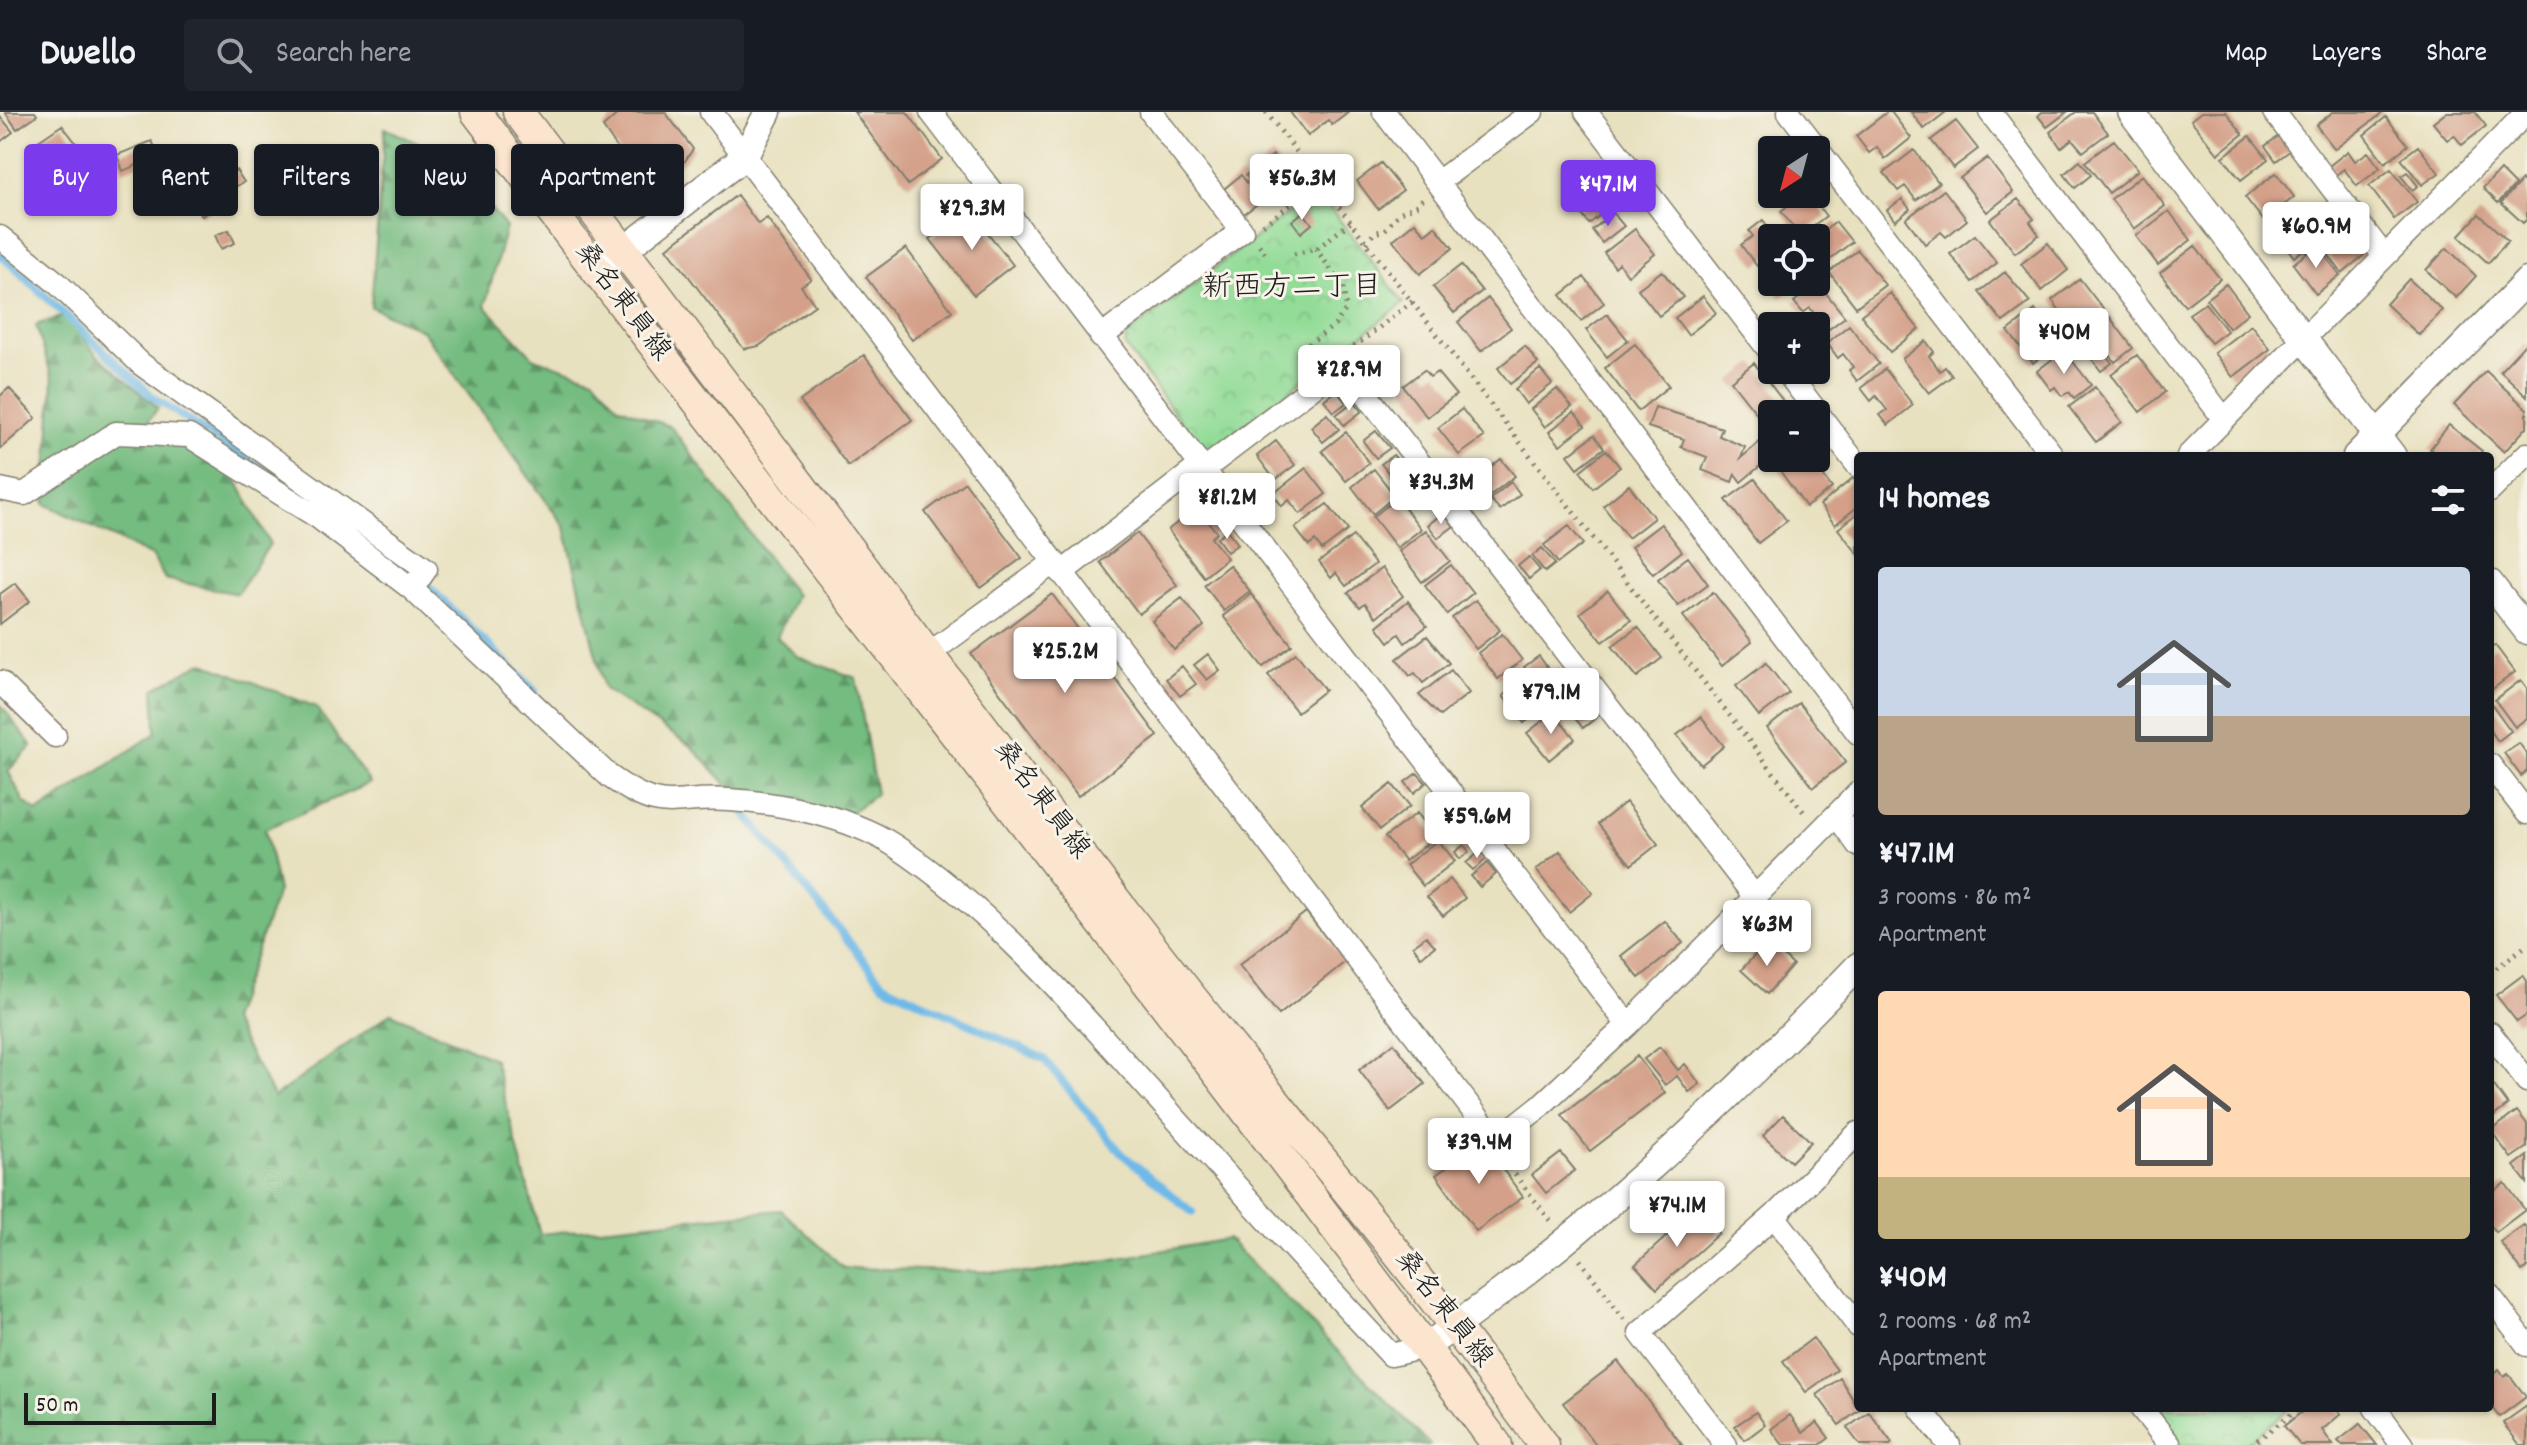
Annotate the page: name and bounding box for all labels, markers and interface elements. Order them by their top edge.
search box [184,19,744,91]
text: Dwello [40,28,136,83]
icon: search [212,33,256,77]
text: Search here [276,34,411,77]
text: Map [2225,35,2268,75]
text: Layers [2312,35,2382,75]
text: Share [2426,35,2487,75]
north arrow [1758,136,1830,208]
map controls [1758,136,1830,472]
chip: Buy [24,144,117,216]
chip: Rent [133,144,238,216]
chip: Filters [254,144,379,216]
chip: New [395,144,495,216]
chip: Apartment [511,144,684,216]
pin: ¥56.3M [1237,154,1367,222]
pin: ¥47.1M [1543,160,1673,228]
text: ¥56.3M [1268,161,1336,198]
text: ¥47.1M [1579,167,1637,204]
pin: ¥29.3M [907,184,1037,252]
text: ¥29.3M [939,191,1005,228]
pin: ¥60.9M [2251,202,2381,270]
text: ¥60.9M [2281,209,2351,246]
button: locate [1758,224,1830,296]
street label: 桑名東員線 [563,235,679,371]
district label: 新西方二丁目 [1202,268,1382,311]
pin: ¥40M [2017,308,2111,376]
button: + [1758,312,1830,384]
text: ¥40M [2038,315,2090,352]
pin: ¥28.9M [1284,345,1414,413]
text: ¥28.9M [1316,352,1382,389]
button: − [1758,400,1830,472]
pin: ¥34.3M [1376,458,1506,526]
text: ¥34.3M [1408,465,1474,502]
pin: ¥81.2M [1162,473,1292,541]
text: 14 homes [1878,476,1991,525]
icon: filters [2426,478,2470,522]
text: ¥81.2M [1197,480,1257,517]
icon: home [2102,619,2246,763]
pin: ¥25.2M [1000,627,1130,695]
text: ¥25.2M [1032,634,1098,671]
pin: ¥79.1M [1486,668,1616,736]
text: ¥79.1M [1521,675,1581,712]
street label: 桑名東員線 [982,733,1098,869]
pin: ¥59.6M [1412,792,1542,860]
text: ¥59.6M [1443,799,1511,836]
text: ¥47.1M [1878,831,1955,880]
text: 3 rooms · 86 m² [1878,880,2031,917]
pin: ¥63M [1720,900,1814,968]
text: ¥63M [1741,907,1793,944]
text: Apartment [1878,917,1987,954]
icon: home [2102,1043,2246,1187]
pin: ¥39.4M [1414,1118,1544,1186]
text: ¥39.4M [1446,1125,1512,1162]
pin: ¥74.1M [1612,1181,1742,1249]
text: ¥74.1M [1648,1188,1706,1225]
street label: 桑名東員線 [1383,1243,1501,1377]
text: ¥40M [1878,1255,1947,1304]
text: 2 rooms · 68 m² [1878,1304,2031,1341]
text: Apartment [1878,1341,1987,1378]
scale bar [24,1389,216,1425]
text: 50 m [36,1391,78,1422]

